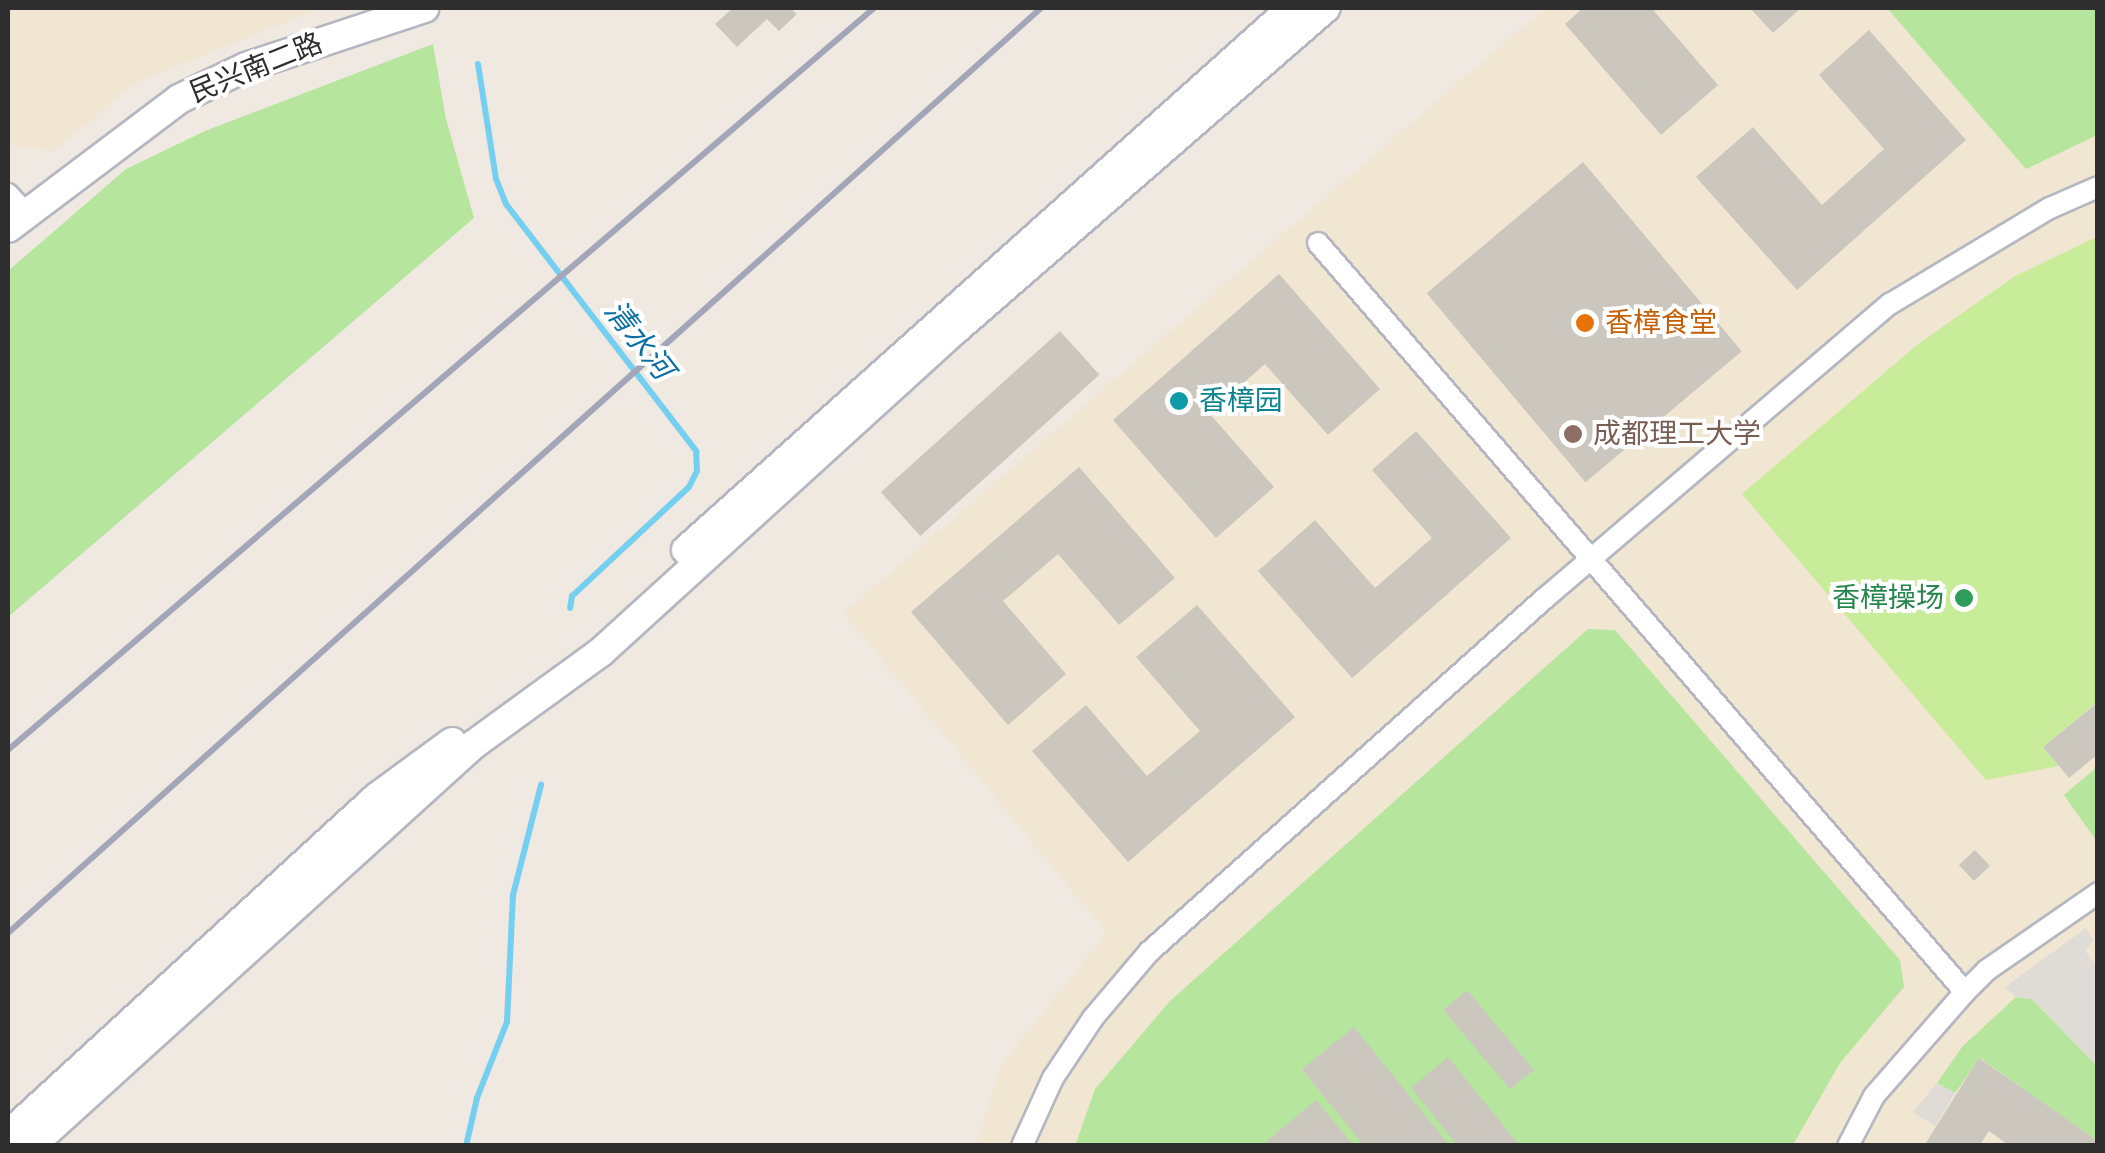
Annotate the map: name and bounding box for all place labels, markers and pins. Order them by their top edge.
place label: 香樟食堂 [1605,306,1717,340]
marker: 香樟食堂 [1574,312,1596,334]
place label: 香樟园 [1199,384,1283,418]
marker: 香樟园 [1168,390,1190,412]
place label: 成都理工大学 [1593,417,1761,451]
marker: 成都理工大学 [1562,423,1584,445]
place label: 香樟操场 [1832,581,1944,615]
marker: 香樟操场 [1953,587,1975,609]

